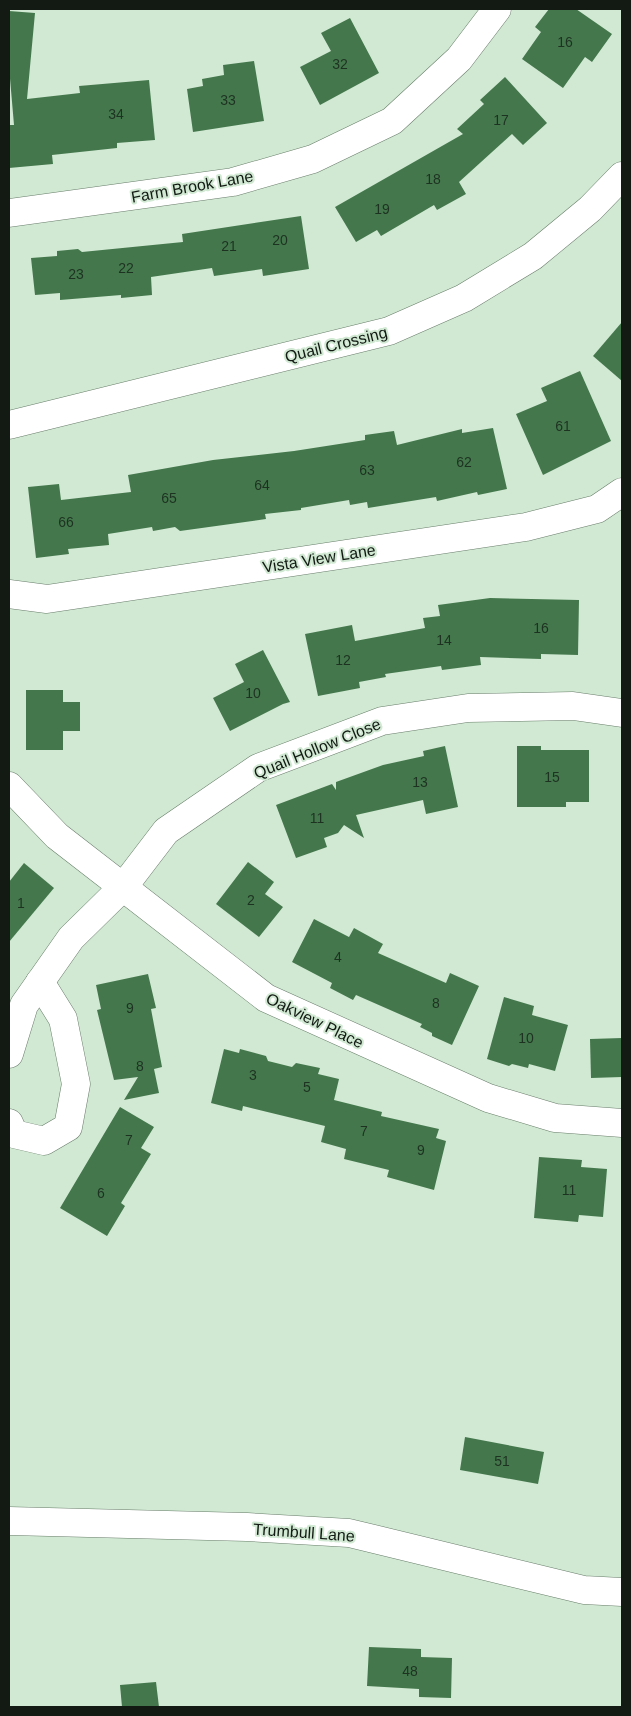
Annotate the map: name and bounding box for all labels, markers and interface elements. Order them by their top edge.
house number: 16 [557,34,573,50]
house number: 32 [332,56,348,72]
house number: 33 [220,92,236,108]
house number: 34 [108,106,124,122]
house number: 17 [493,112,509,128]
street label: Farm Brook Lane [130,167,255,206]
house number: 18 [425,171,441,187]
house number: 19 [374,201,390,217]
house number: 20 [272,232,288,248]
house number: 21 [221,238,237,254]
house number: 22 [118,260,134,276]
house number: 23 [68,266,84,282]
street label: Quail Crossing [283,324,389,365]
house number: 61 [555,418,571,434]
house number: 62 [456,454,472,470]
house number: 63 [359,462,375,478]
house number: 64 [254,477,270,493]
house number: 65 [161,490,177,506]
house number: 66 [58,514,74,530]
street label: Vista View Lane [261,541,377,576]
house number: 16 [533,620,549,636]
house number: 14 [436,632,452,648]
house number: 12 [335,652,351,668]
house number: 10 [245,685,261,701]
street label: Quail Hollow Close [251,715,383,782]
house number: 15 [544,769,560,785]
house number: 13 [412,774,428,790]
house number: 11 [310,810,324,826]
house number: 2 [247,892,255,908]
house number: 1 [17,895,25,911]
house number: 4 [334,949,342,965]
street label: Oakview Place [263,990,366,1051]
house number: 8 [432,995,440,1011]
house number: 9 [126,1000,134,1016]
house number: 10 [518,1030,534,1046]
house number: 8 [136,1058,144,1074]
house number: 3 [249,1067,257,1083]
house number: 5 [303,1079,311,1095]
house number: 7 [360,1123,368,1139]
house number: 7 [125,1132,133,1148]
house number: 9 [417,1142,425,1158]
house number: 11 [562,1182,576,1198]
house number: 6 [97,1185,105,1201]
house number: 51 [494,1453,510,1469]
street label: Trumbull Lane [253,1520,355,1545]
house number: 48 [402,1663,418,1679]

